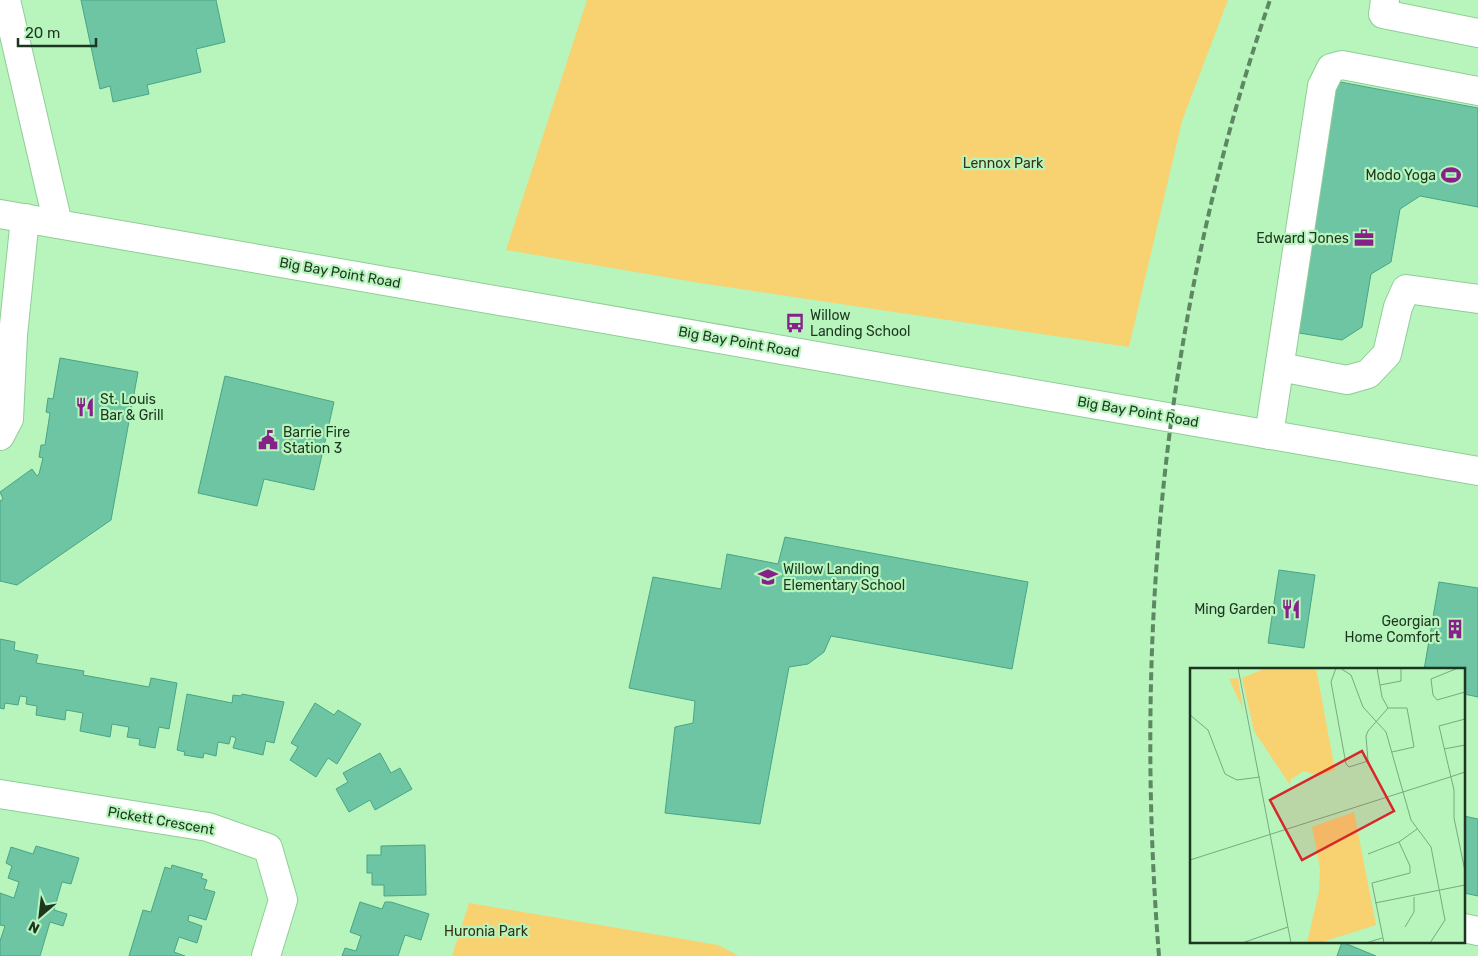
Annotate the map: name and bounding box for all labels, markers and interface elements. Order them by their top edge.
scale bar [18,15,95,47]
text: 20 m [25,24,60,42]
park label: Lennox Park [963,155,1044,172]
sports icon: Modo Yoga [1440,164,1462,186]
place label: Modo Yoga [1365,167,1436,184]
office icon: Edward Jones [1353,227,1375,249]
place label: Edward Jones [1256,230,1349,247]
street label: Big Bay Point Road [278,254,402,292]
place label: Willow Landing School [810,307,911,340]
bus stop icon: Willow Landing School [784,312,806,334]
street label: Big Bay Point Road [677,323,801,361]
place label: St. Louis Bar & Grill [100,391,164,424]
street label: Big Bay Point Road [1076,393,1200,431]
restaurant icon: St. Louis Bar & Grill [74,396,96,418]
place label: Barrie Fire Station 3 [283,424,350,457]
public building icon: Barrie Fire Station 3 [257,429,279,451]
place label: Willow Landing Elementary School [783,561,905,594]
school or university icon: Willow Landing Elementary School [757,566,779,588]
restaurant icon: Ming Garden [1280,598,1302,620]
place label: Ming Garden [1194,601,1276,618]
place label: Georgian Home Comfort [1344,613,1441,646]
building icon: Georgian Home Comfort [1444,618,1466,640]
inset map [1190,668,1466,944]
street label: Pickett Crescent [106,803,216,839]
north arrow [15,891,65,941]
text: N [26,917,43,937]
park label: Huronia Park [444,923,529,940]

